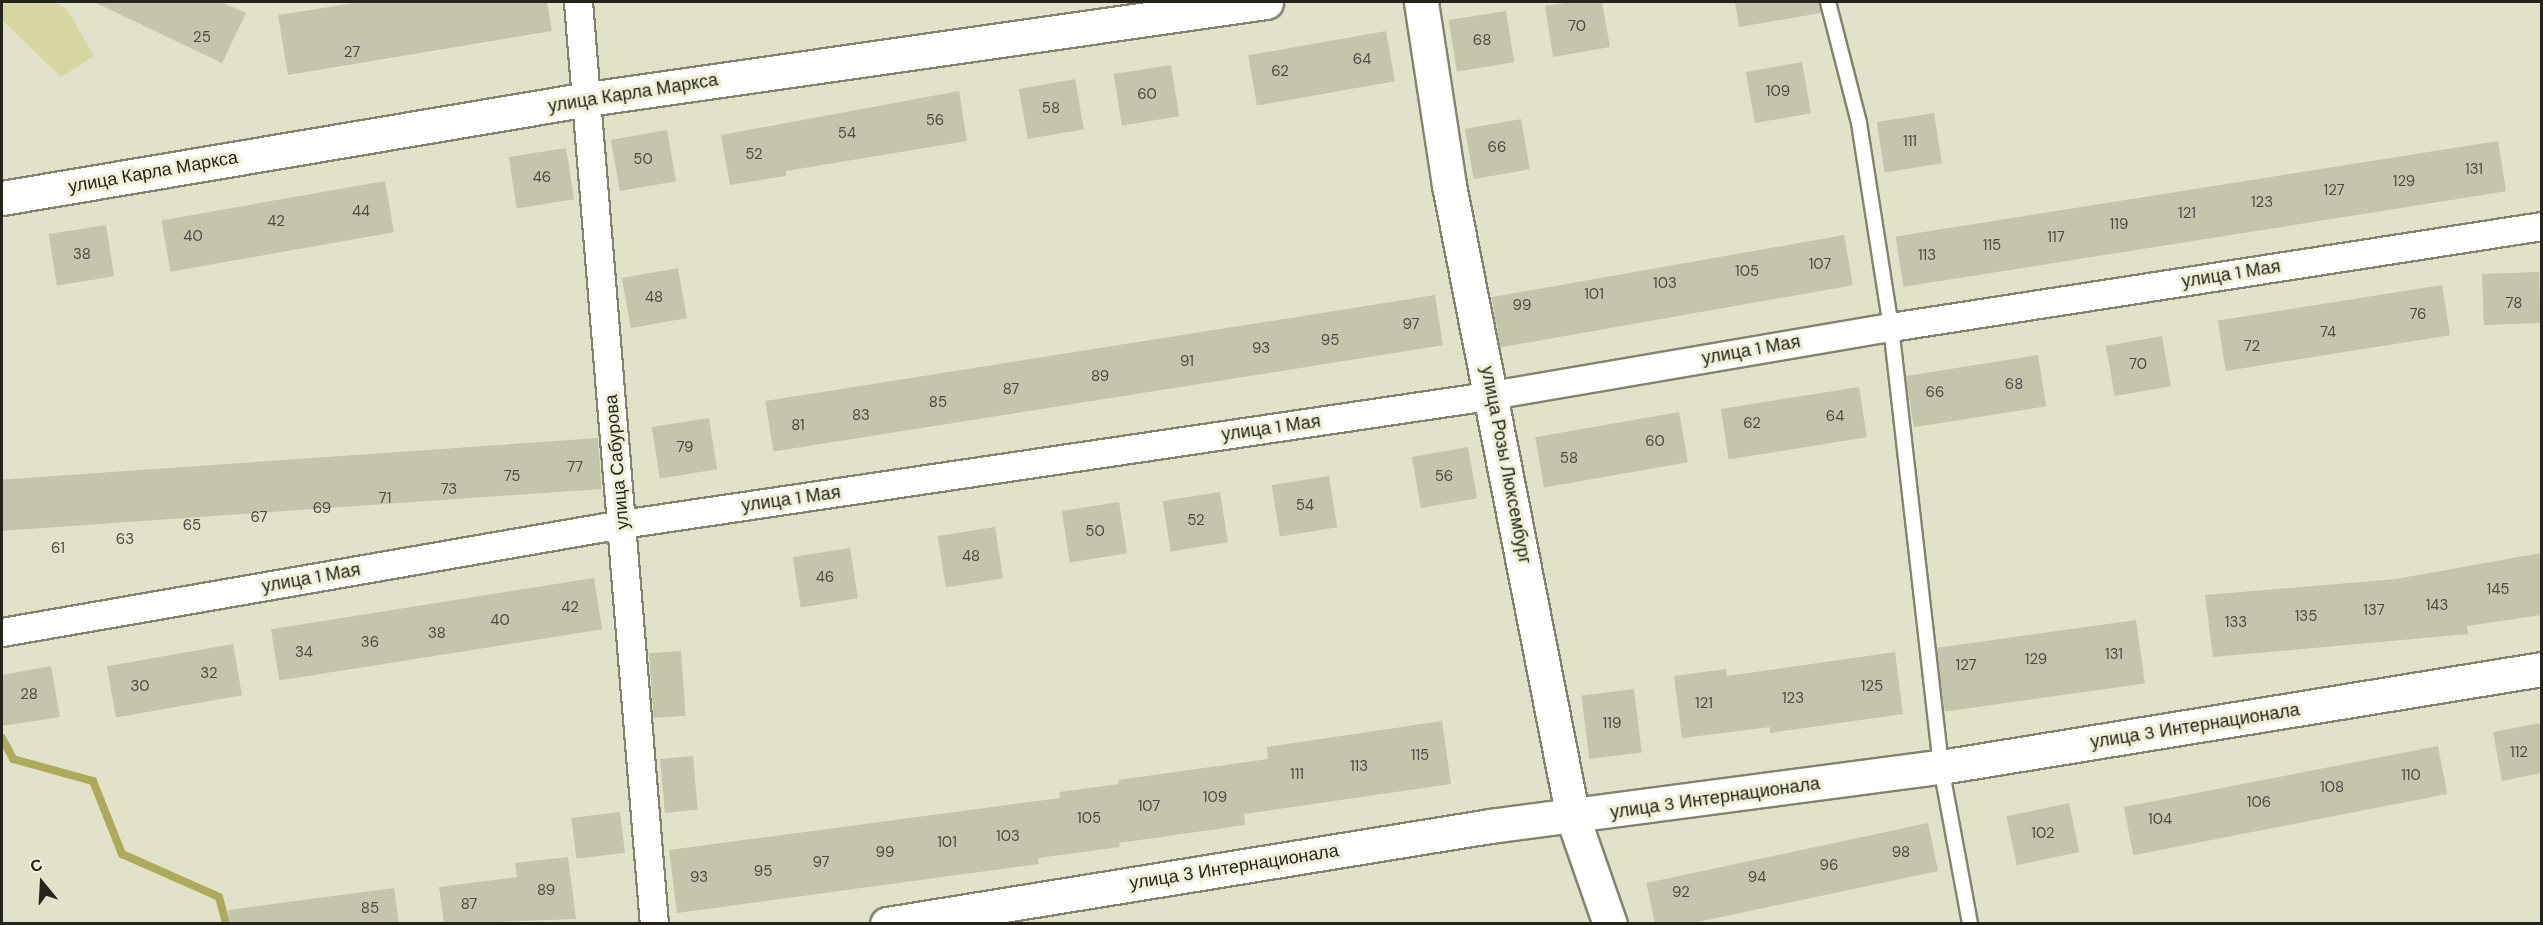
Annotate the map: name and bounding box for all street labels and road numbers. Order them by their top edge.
street label: улица Карла Маркса [546,69,720,117]
street label: улица Карла Маркса [67,146,239,198]
street label: улица 1 Мая [2180,256,2282,292]
street label: улица 1 Мая [1700,331,1802,369]
street label: улица Розы Люксембург [1476,364,1536,566]
street label: улица Сабурова [600,394,634,530]
street label: улица 1 Мая [1220,410,1322,446]
street label: улица 1 Мая [740,481,842,517]
street label: улица 1 Мая [260,559,362,597]
street label: улица 3 Интернационала [2089,699,2301,753]
street label: улица 3 Интернационала [1609,773,1821,823]
street label: улица 3 Интернационала [1128,840,1340,894]

